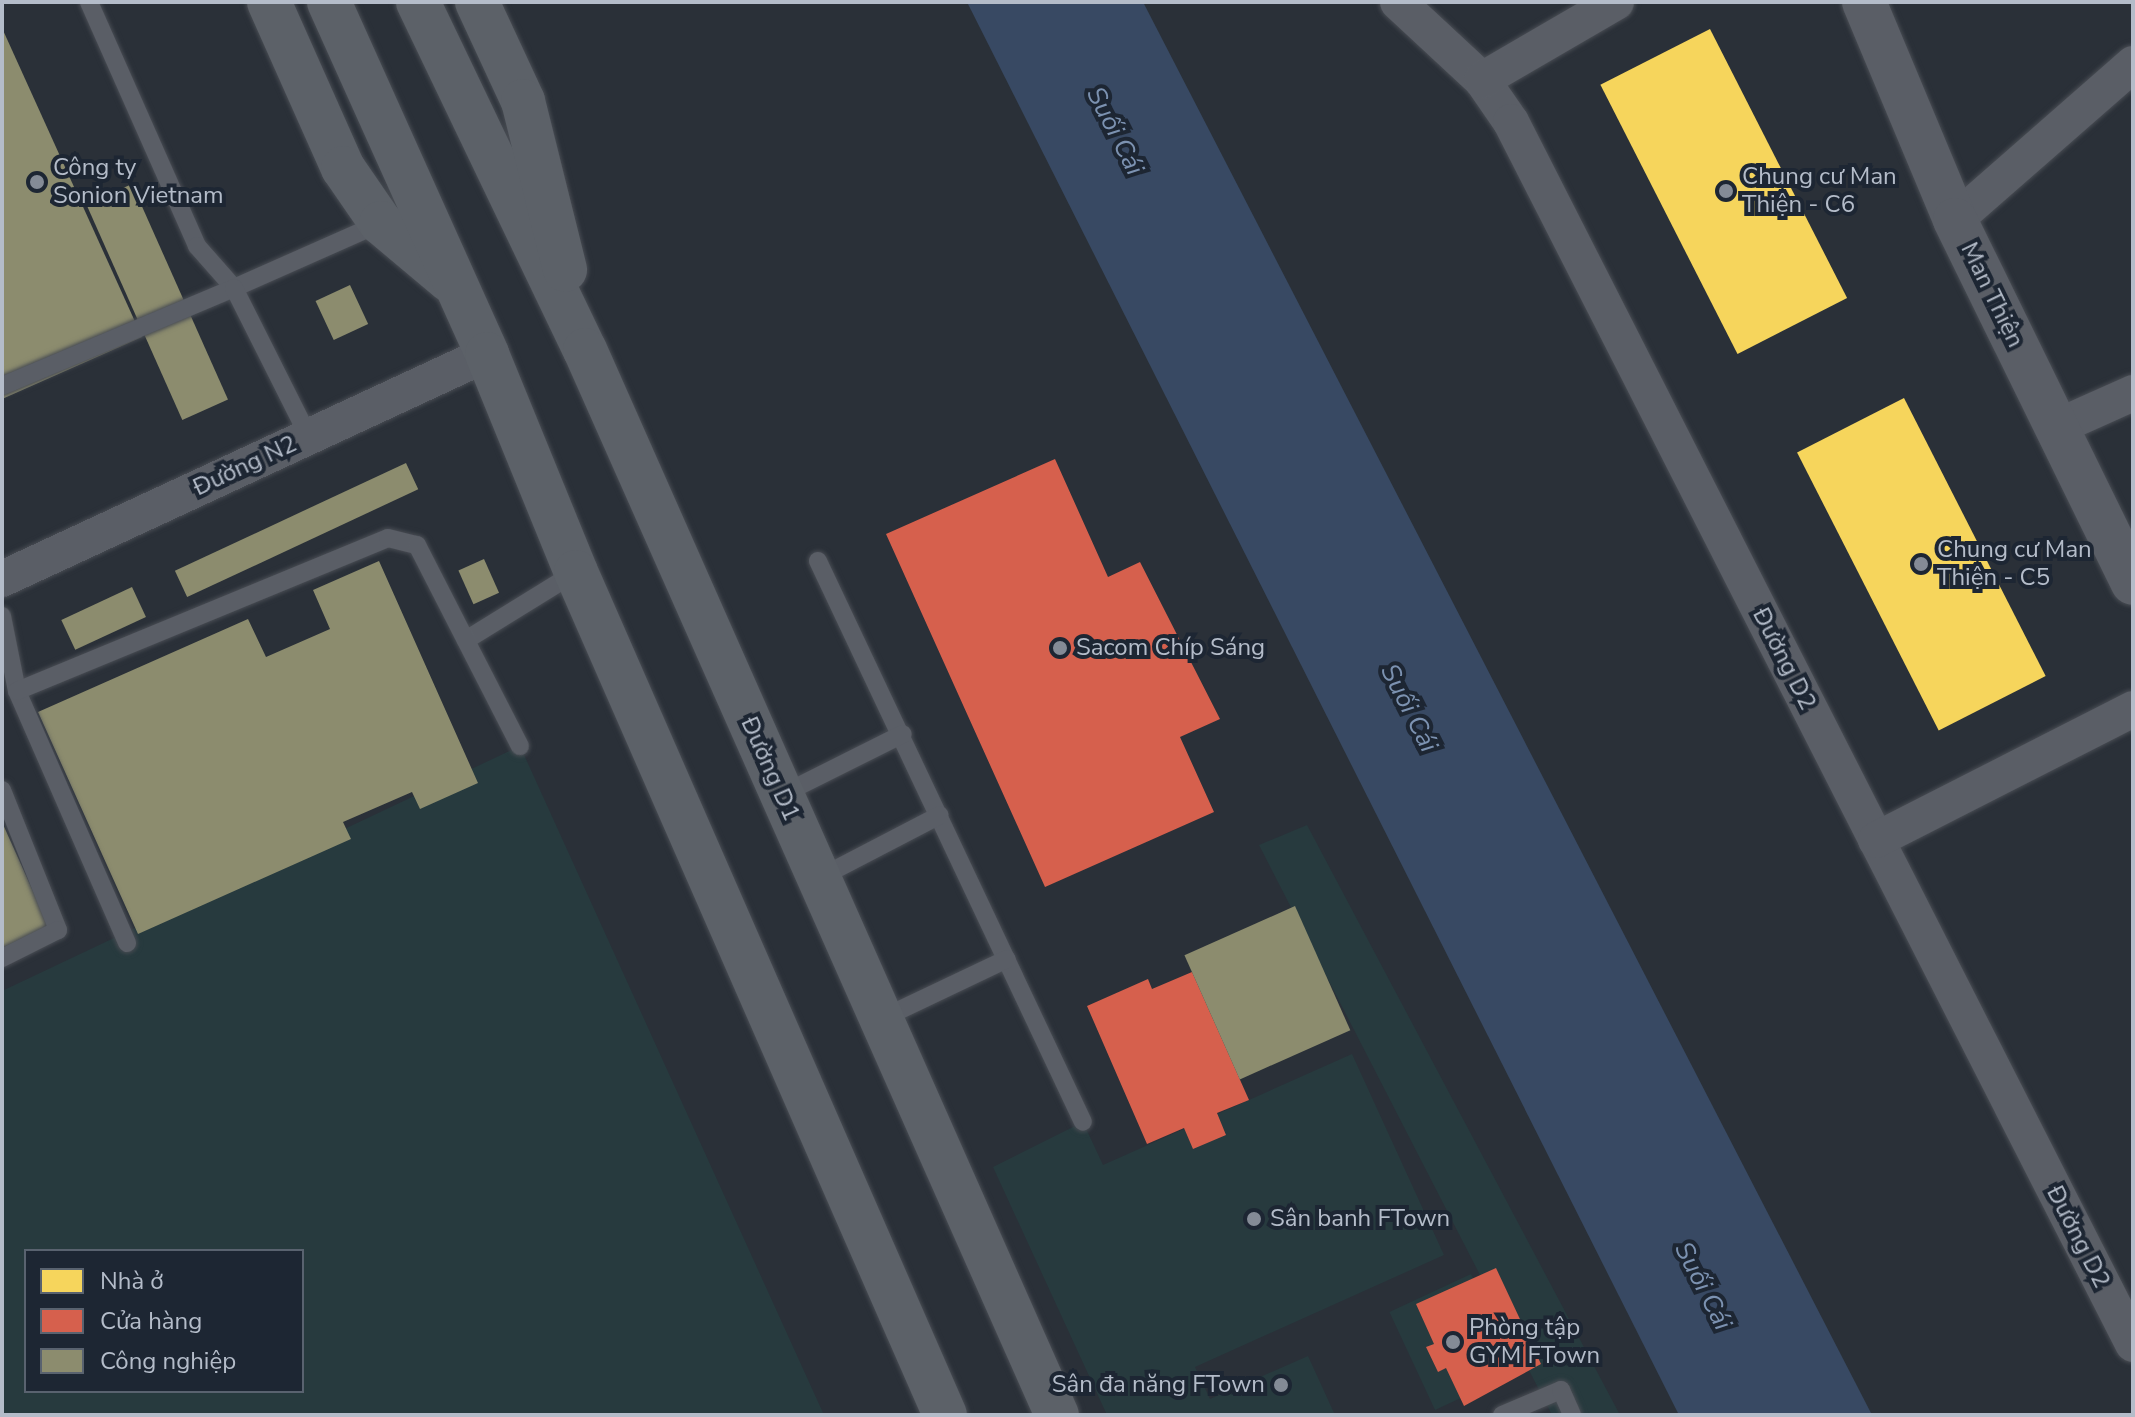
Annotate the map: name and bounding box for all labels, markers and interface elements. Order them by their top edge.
water label: Suối Cái [1080,82,1150,180]
place label: Công ty Sonion Vietnam [53,154,224,210]
place label: Chung cư Man Thiện - C6 [1742,163,1897,219]
marker: Công ty Sonion Vietnam [28,173,46,191]
marker: Chung cư Man Thiện - C6 [1717,182,1735,200]
street label: Man Thiện [1954,238,2030,352]
street label: Đường N2 [189,430,301,502]
place label: Chung cư Man Thiện - C5 [1937,536,2092,592]
marker: Chung cư Man Thiện - C5 [1912,555,1930,573]
street label: Đường D2 [1746,603,1822,715]
place label: Sacom Chíp Sáng [1076,634,1265,662]
marker: Sacom Chíp Sáng [1051,639,1069,657]
water label: Suối Cái [1374,659,1444,757]
street label: Đường D1 [734,713,806,825]
street label: Đường D2 [2040,1181,2116,1293]
place label: Sân banh FTown [1270,1205,1450,1233]
marker: Sân banh FTown [1245,1210,1263,1228]
water label: Suối Cái [1668,1237,1738,1335]
legend [24,1249,304,1393]
text: Nhà ở [100,1265,164,1297]
text: Cửa hàng [100,1305,202,1337]
place label: Phòng tập GYM FTown [1469,1314,1600,1370]
marker: Phòng tập GYM FTown [1444,1333,1462,1351]
text: Công nghiệp [100,1345,236,1377]
place label: Sân đa năng FTown [1052,1371,1265,1399]
marker: Sân đa năng FTown [1272,1376,1290,1394]

